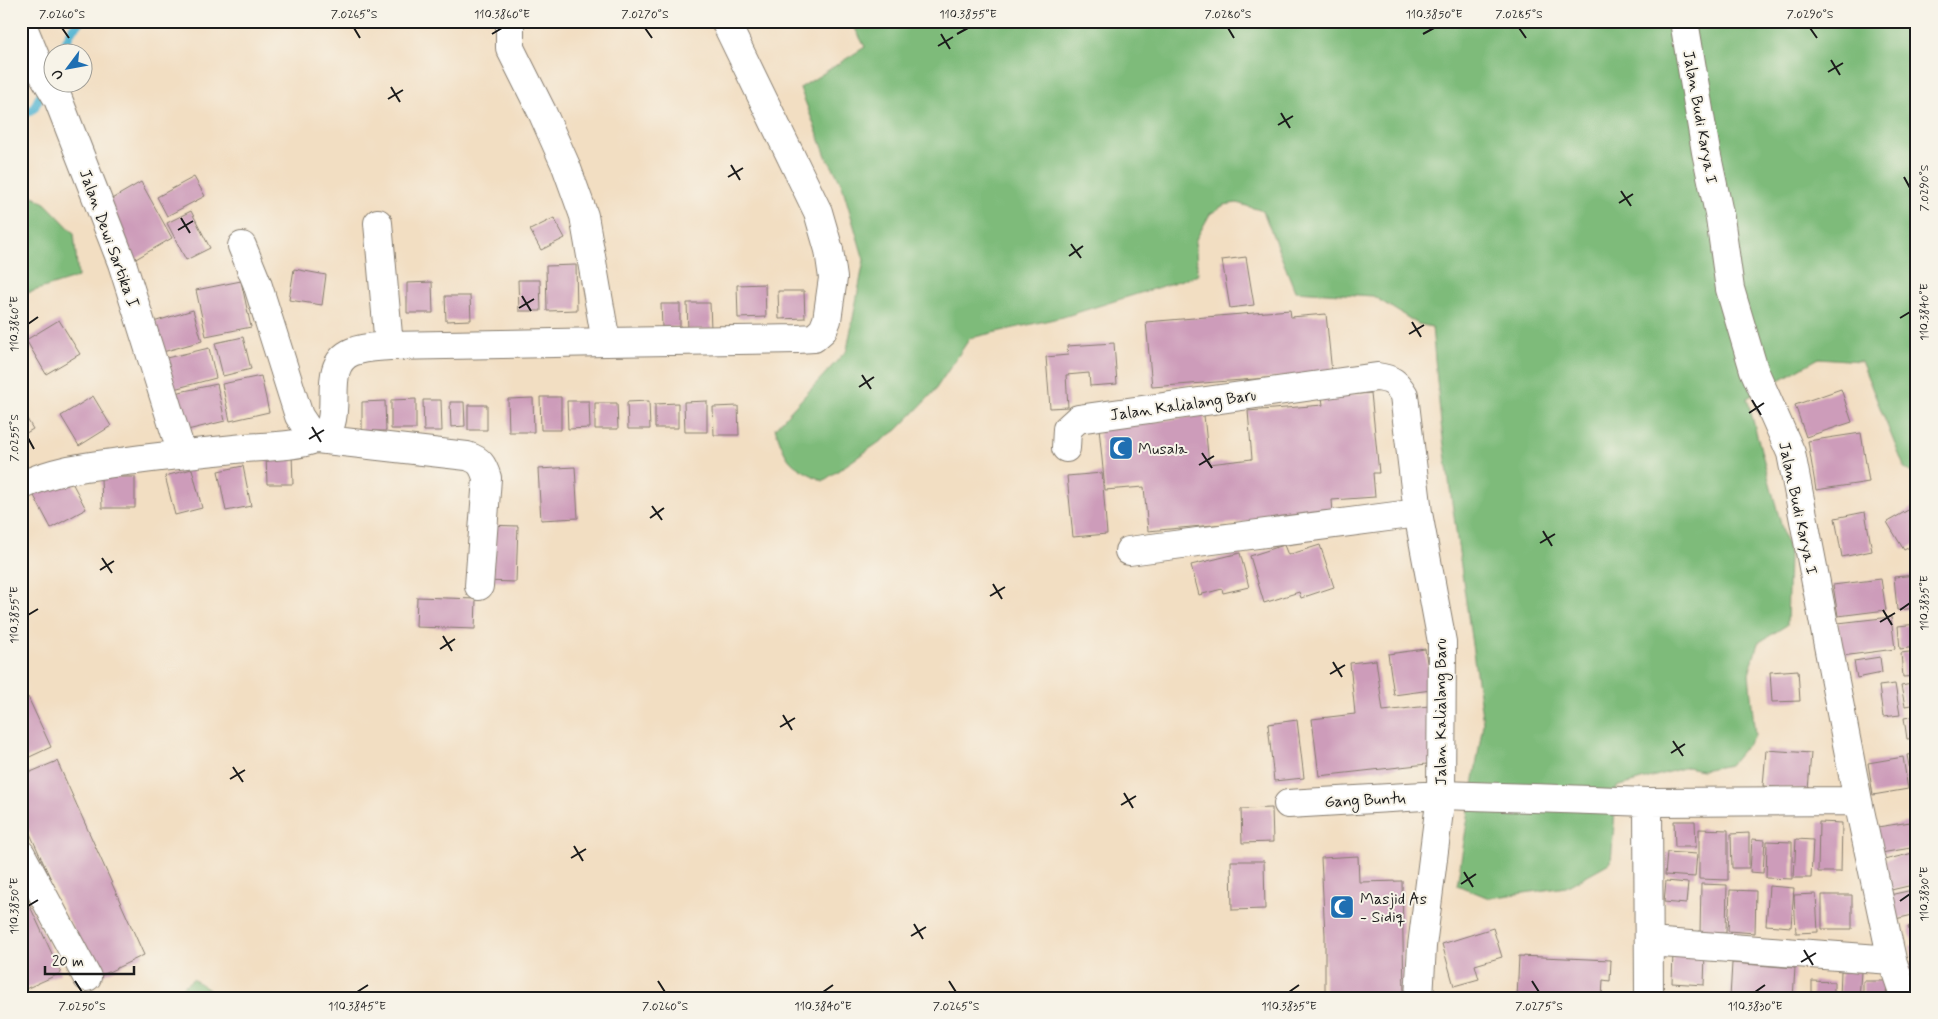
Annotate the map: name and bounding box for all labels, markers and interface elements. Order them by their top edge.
text: 7.0260°S [39,7,85,23]
text: 7.0265°S [331,7,378,23]
text: 110.3860°E [474,7,530,23]
text: 7.0270°S [621,7,669,23]
text: 110.3855°E [939,7,997,23]
text: 7.0280°S [1204,7,1252,23]
text: 110.3850°E [1405,7,1463,23]
text: 7.0285°S [1495,7,1543,23]
text: 7.0290°S [1787,7,1834,23]
north arrow [42,42,92,92]
street label: Jalan Budi Karya I [1677,49,1722,186]
text: U [48,66,68,83]
text: 7.0290°S [1917,164,1933,211]
street label: Jalan Dewi Sartika I [74,166,143,311]
text: 110.3840°E [1917,283,1933,341]
text: 110.3860°E [7,296,23,352]
street label: Jalan Kalialang Baru [1109,385,1258,427]
text: 7.0255°S [7,414,23,462]
mosque icon: Musala [1108,435,1134,461]
place label: Musala [1138,439,1188,460]
street label: Jalan Budi Karya I [1773,440,1822,577]
text: 110.3835°E [1917,575,1933,631]
text: 110.3855°E [7,586,23,644]
street label: Jalan Kalialang Baru [1431,638,1453,786]
street label: Gang Buntu [1324,788,1407,814]
text: 110.3830°E [1917,866,1933,922]
text: 110.3850°E [7,877,23,935]
place label: Masjid As - Sidiq [1360,889,1427,928]
mosque icon: Masjid As - Sidiq [1329,894,1355,920]
scale bar [45,944,134,976]
text: 20 m [52,952,84,972]
text: 7.0250°S [58,999,106,1015]
text: 110.3845°E [328,999,386,1015]
text: 7.0260°S [642,999,688,1015]
text: 110.3840°E [794,999,852,1015]
text: 7.0265°S [933,999,980,1015]
text: 110.3835°E [1261,999,1317,1015]
text: 7.0275°S [1515,999,1563,1015]
text: 110.3830°E [1727,999,1783,1015]

